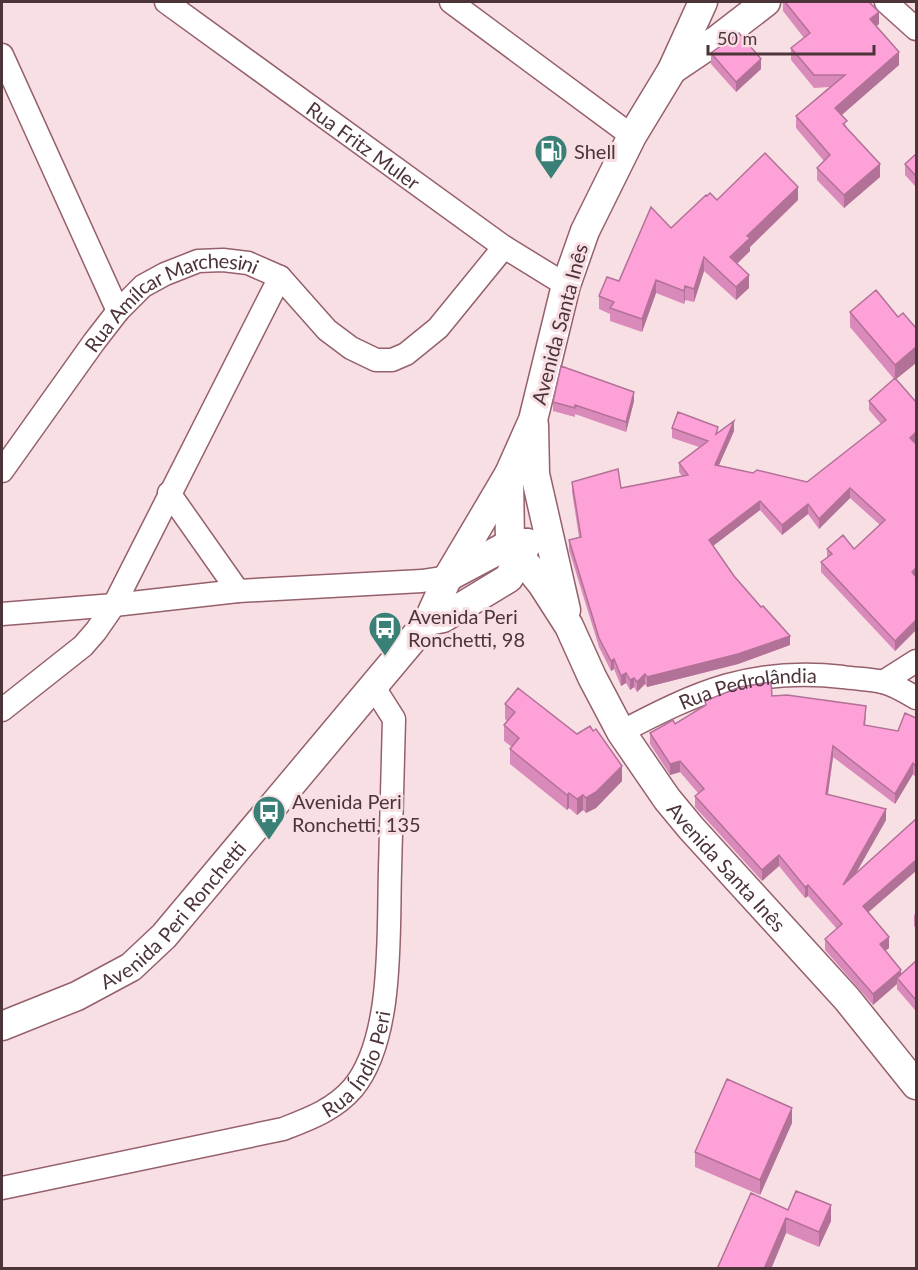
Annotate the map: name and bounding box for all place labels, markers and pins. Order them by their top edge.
fuel station icon: Shell [533,133,569,180]
place label: Shell [574,139,616,163]
place label: Avenida Peri Ronchetti, 98 [408,604,525,651]
bus stop icon: Avenida Peri Ronchetti, 98 [367,610,403,657]
place label: Avenida Peri Ronchetti, 135 [292,789,421,836]
bus stop icon: Avenida Peri Ronchetti, 135 [251,794,287,841]

